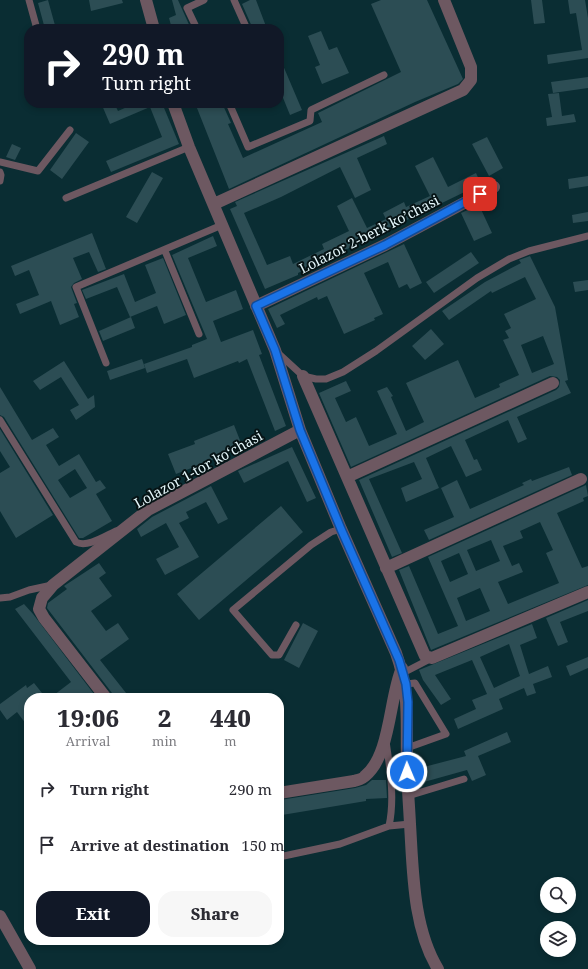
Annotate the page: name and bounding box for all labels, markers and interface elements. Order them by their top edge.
text: 290 m [102,35,184,73]
icon: right [36,40,88,92]
text: Turn right [102,71,191,95]
pin [463,177,497,211]
icon: arrive [469,183,491,205]
street label: Lolazor 2-berk koʼchasi [296,190,443,278]
street label: Lolazor 1-tor ko‘chasi [130,426,266,512]
text: 19:06 [57,701,119,734]
text: 2 [158,701,171,734]
text: 440 [210,701,251,734]
text: Arrival [66,732,110,750]
text: min [152,732,177,750]
text: m [224,732,237,750]
position arrow [386,751,428,793]
icon: right [36,778,58,800]
text: Turn right [70,779,149,799]
text: 290 m [229,779,272,799]
icon: arrive [36,834,58,856]
text: Arrive at destination [70,835,229,855]
text: 150 m [241,835,285,855]
map controls [540,877,576,957]
button: search [540,877,576,913]
button: Exit [36,891,150,937]
button: Share [158,891,272,937]
button: layers [540,921,576,957]

